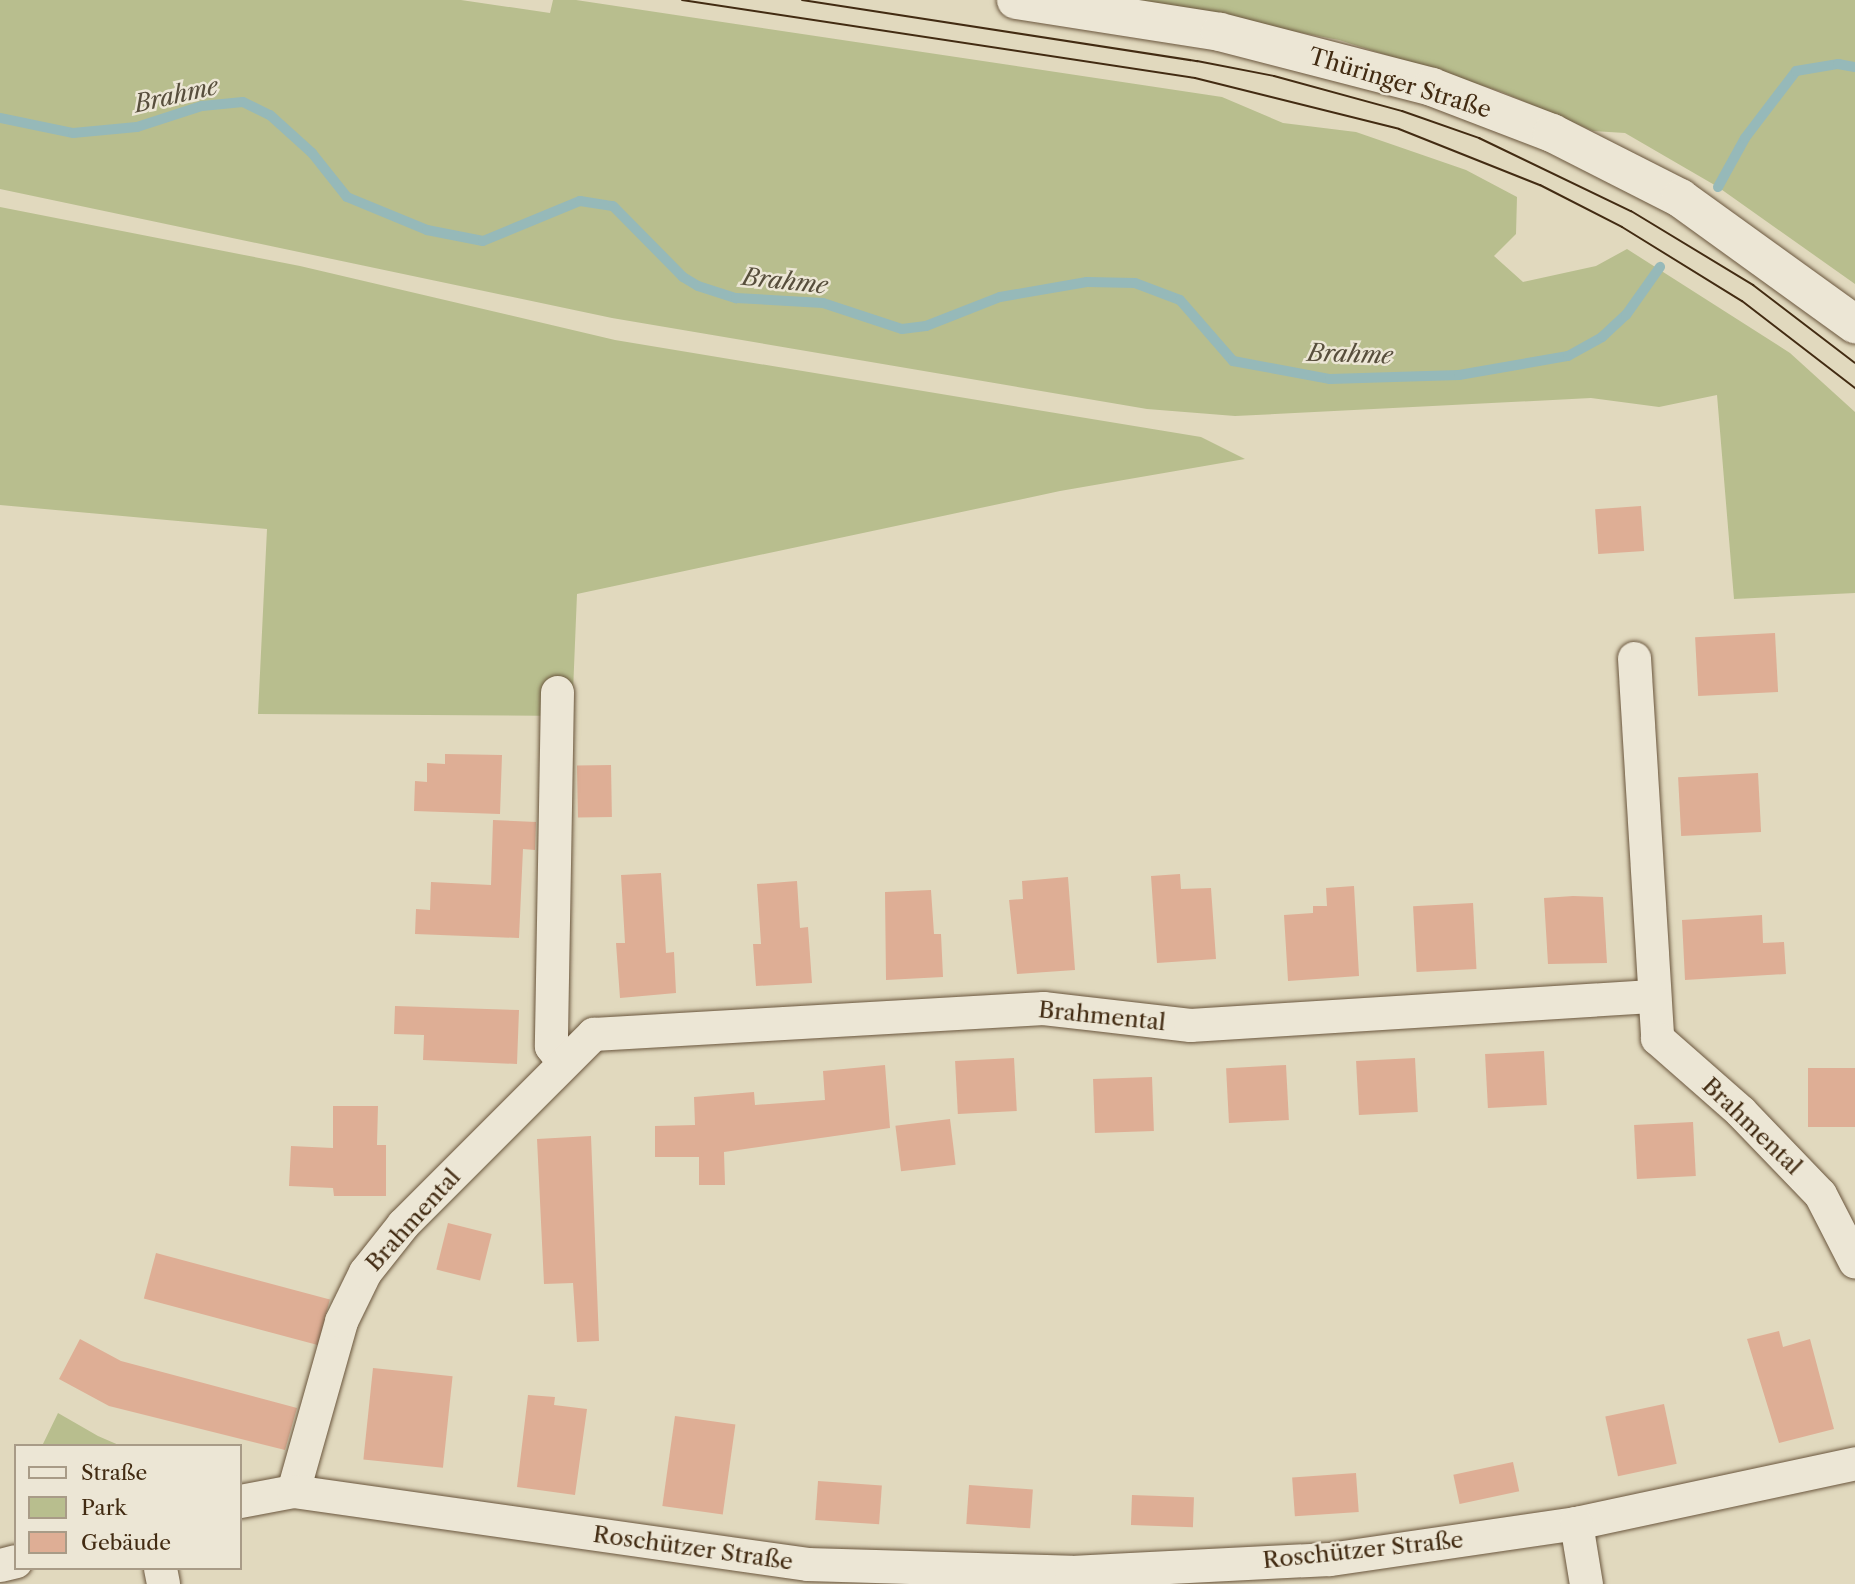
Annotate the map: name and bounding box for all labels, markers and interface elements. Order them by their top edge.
street label: Thüringer Straße [1305,42,1495,124]
water label: Brahme [131,71,221,119]
water label: Brahme [741,262,829,300]
water label: Brahme [1307,338,1393,370]
street label: Brahmental [1037,996,1167,1036]
street label: Brahmental [1696,1072,1808,1180]
street label: Brahmental [360,1163,466,1277]
legend [14,1444,242,1570]
text: Straße [81,1460,147,1485]
text: Park [81,1495,127,1520]
street label: Roschützer Straße [591,1520,795,1576]
street label: Roschützer Straße [1261,1526,1465,1574]
text: Gebäude [81,1530,171,1555]

